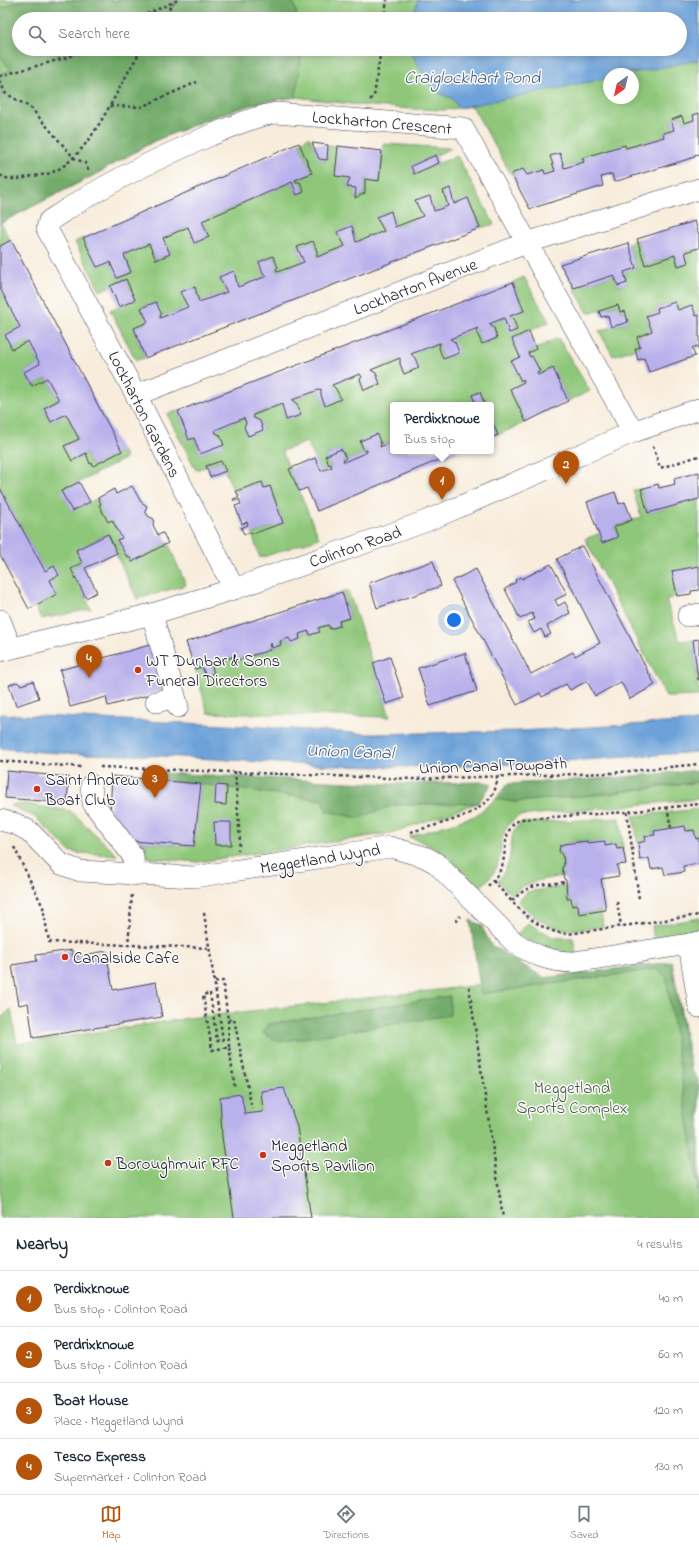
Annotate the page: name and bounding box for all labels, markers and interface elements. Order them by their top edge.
search box [12,12,687,56]
icon: search [26,23,48,45]
text: Search here [58,23,130,45]
water label: Craiglockhart Pond [404,66,541,92]
north arrow [603,68,639,104]
street label: Lockharton Crescent [311,105,453,142]
street label: Lockharton Avenue [350,252,481,322]
street label: Lockharton Gardens [101,347,186,482]
popup [390,402,494,454]
text: Perdixknowe [404,408,480,430]
text: Bus stop [404,430,455,449]
pin: 2 [553,451,579,484]
pin: 1 [429,467,455,500]
street label: Colinton Road [306,520,405,575]
your location [444,610,464,630]
pin: 4 [76,645,102,678]
place label: WT Dunbar & Sons Funeral Directors [145,649,280,694]
marker: WT Dunbar & Sons Funeral Directors [133,665,143,675]
water label: Union Canal [306,738,396,768]
street label: Union Canal Towpath [419,751,567,782]
pin: 3 [142,765,168,798]
place label: Saint Andrew Boat Club [44,768,139,813]
marker: Saint Andrew Boat Club [32,784,42,794]
street label: Meggetland Wynd [258,838,383,883]
place label: Canalside Cafe [73,946,179,971]
marker: Canalside Cafe [60,952,70,962]
park label: Meggetland Sports Complex [516,1076,628,1121]
place label: Meggetland Sports Pavilion [271,1134,375,1179]
marker: Meggetland Sports Pavilion [258,1150,268,1160]
place label: Boroughmuir RFC [115,1152,239,1179]
marker: Boroughmuir RFC [103,1158,113,1168]
text: Nearby [16,1232,68,1257]
text: 4 results [637,1235,683,1254]
text: Perdixknowe [54,1278,129,1300]
text: 1 [27,1289,31,1308]
text: 40 m [659,1289,683,1308]
text: Bus stop · Colinton Road [54,1300,188,1319]
text: Perdrixknowe [54,1334,134,1356]
text: 2 [26,1345,32,1364]
text: 60 m [658,1345,683,1364]
text: Bus stop · Colinton Road [54,1356,188,1375]
text: Boat House [54,1390,128,1412]
text: 3 [26,1401,32,1420]
text: 120 m [653,1401,683,1420]
text: Place · Meggetland Wynd [54,1412,184,1431]
text: Tesco Express [54,1446,146,1468]
text: 4 [26,1457,32,1476]
text: 130 m [655,1457,683,1476]
text: Supermarket · Colinton Road [54,1468,206,1487]
tab: Map [100,1503,122,1543]
tab: Directions [323,1503,369,1543]
tab: Saved [570,1503,599,1543]

